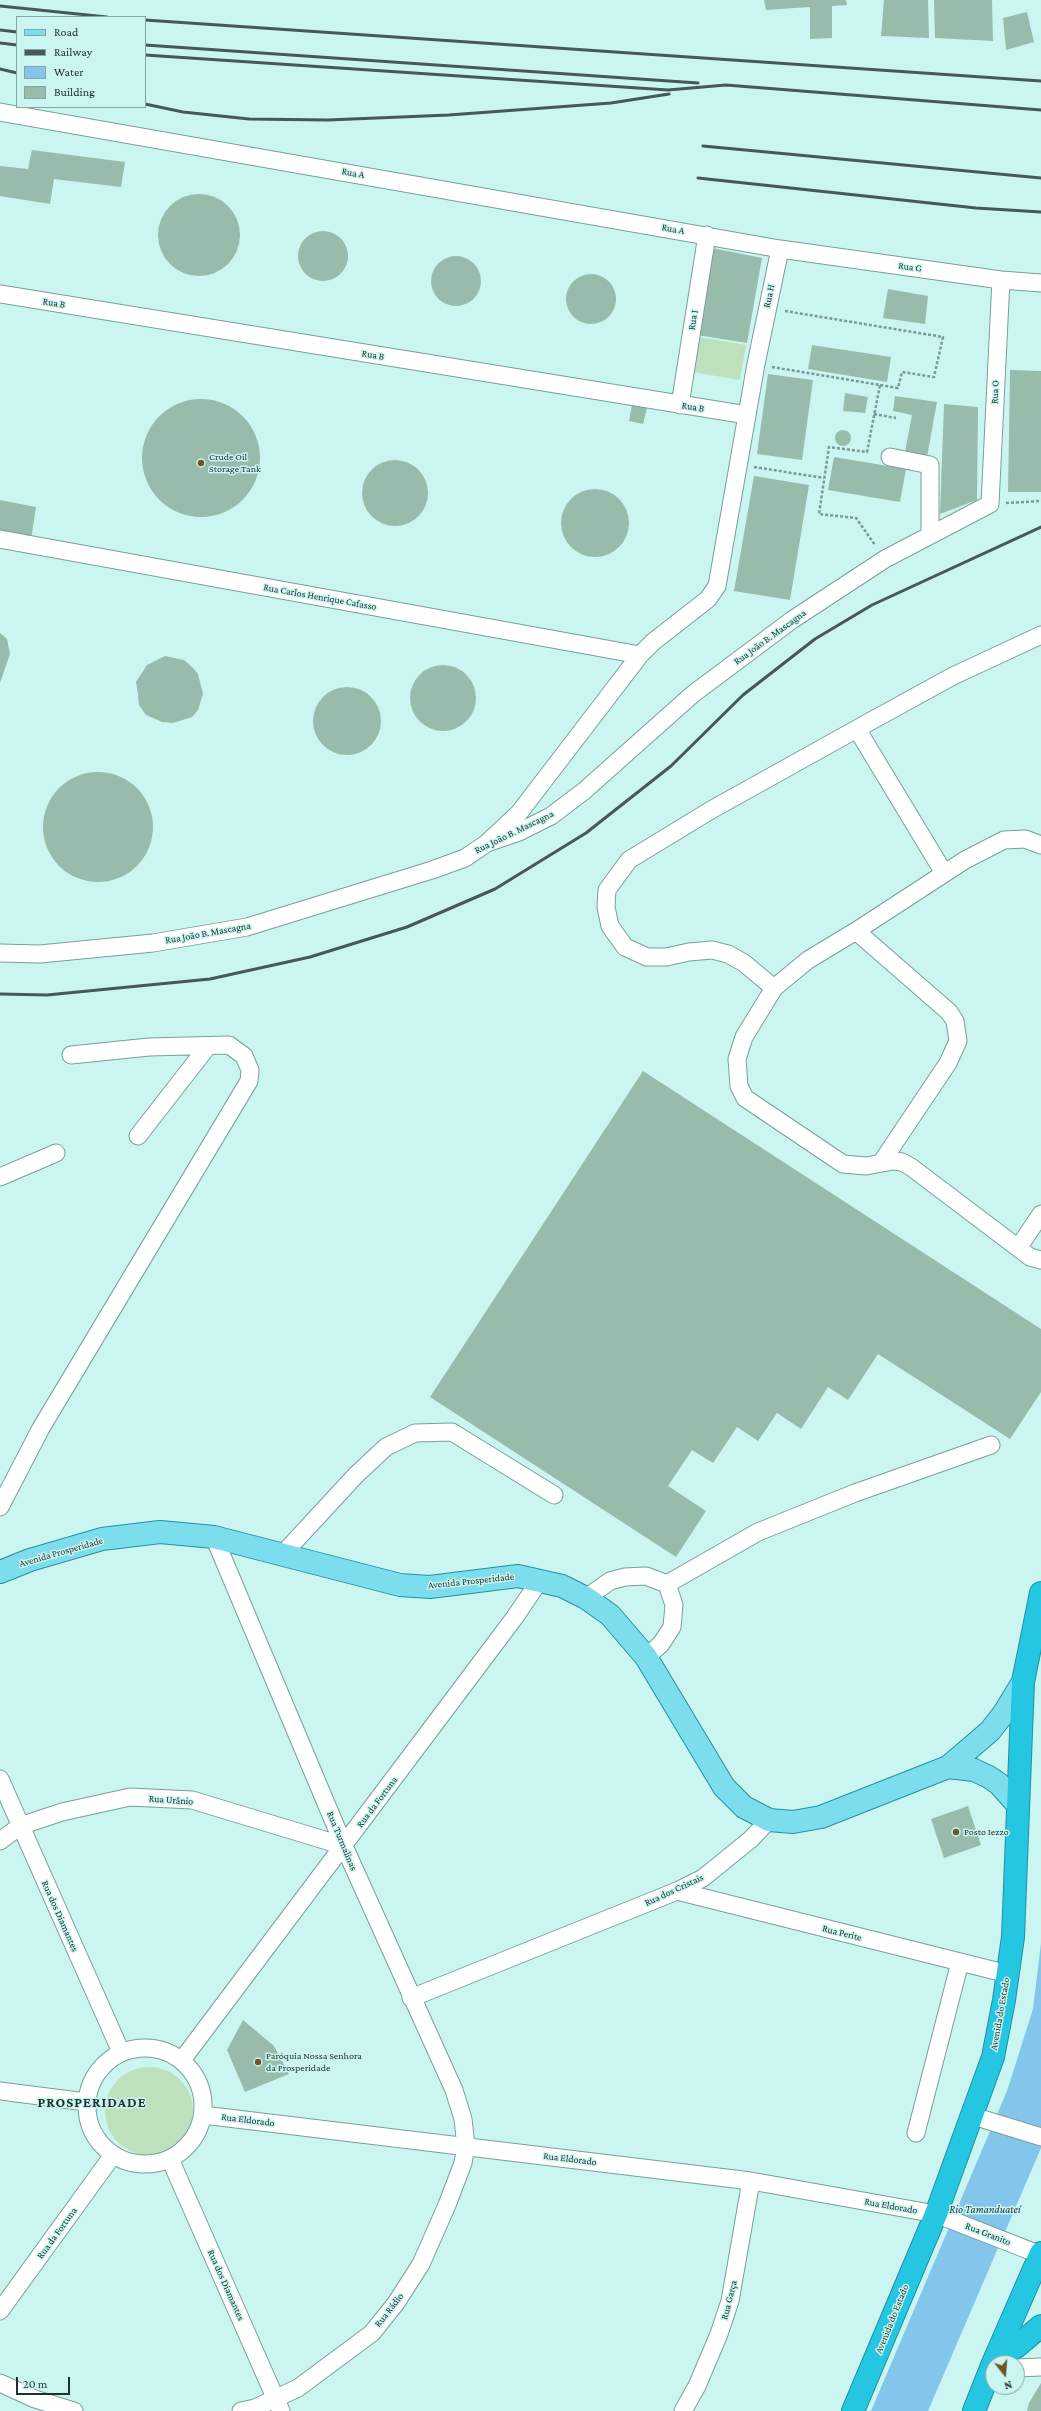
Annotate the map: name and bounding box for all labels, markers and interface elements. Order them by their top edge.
legend [16,16,146,108]
text: Road [54,25,78,39]
text: Railway [54,45,92,59]
text: Water [54,65,83,79]
text: Building [54,85,95,99]
street label: Rua A [341,165,365,181]
street label: Rua A [661,221,685,237]
street label: Rua G [898,259,922,275]
street label: Rua H [761,283,777,309]
street label: Rua B [42,295,66,311]
street label: Rua I [685,309,701,331]
street label: Rua B [361,347,385,363]
street label: Rua O [988,380,1002,404]
street label: Rua B [681,399,705,415]
place label: Crude Oil Storage Tank [209,451,261,474]
marker: Crude Oil Storage Tank [196,458,206,468]
street label: Rua Carlos Henrique Cafasso [263,581,377,613]
street label: Rua João B. Mascagna [731,607,809,667]
street label: Rua João B. Mascagna [472,808,556,856]
street label: Rua João B. Mascagna [164,920,252,946]
street label: Avenida Prosperidade [18,1534,104,1570]
street label: Avenida Prosperidade [427,1570,515,1592]
street label: Rua da Fortuna [354,1774,400,1830]
street label: Rua Urânio [148,1792,194,1808]
street label: Rua Turmalinas [324,1810,360,1872]
place label: Posto Iezzo [964,1826,1009,1838]
marker: Posto Iezzo [951,1827,961,1837]
street label: Rua dos Cristais [643,1871,705,1909]
street label: Rua dos Diamantes [39,1878,81,1954]
street label: Rua Perite [821,1922,863,1944]
street label: Avenida do Estado [988,1977,1012,2051]
place label: Paróquia Nossa Senhora da Prosperidade [266,2050,362,2074]
marker: Paróquia Nossa Senhora da Prosperidade [253,2057,263,2067]
district label: PROSPERIDADE [37,2095,147,2111]
street label: Rua Eldorado [221,2111,275,2129]
street label: Rua Eldorado [543,2150,597,2168]
street label: Rua Eldorado [864,2195,918,2217]
water label: Rio Tamanduateí [949,2203,1021,2217]
street label: Rua da Fortuna [34,2205,80,2261]
street label: Rua Granito [964,2220,1012,2248]
street label: Rua dos Diamantes [205,2247,247,2323]
street label: Rua Garça [718,2279,740,2321]
street label: Avenida do Estado [873,2283,911,2355]
street label: Rua Rádio [372,2290,406,2330]
north arrow [985,2355,1025,2395]
scale bar [18,2369,72,2395]
text: 20 m [23,2377,47,2391]
text: N [1003,2379,1014,2392]

